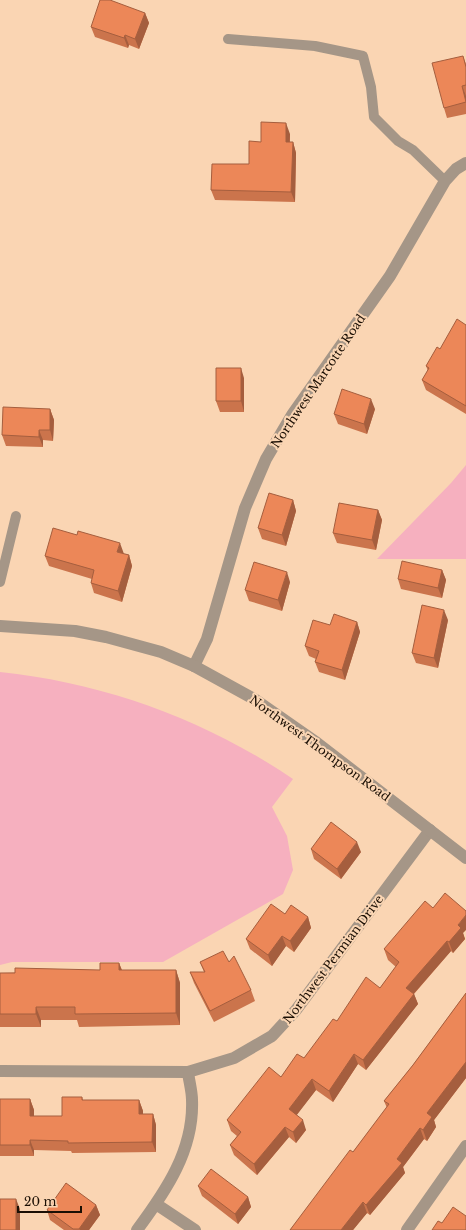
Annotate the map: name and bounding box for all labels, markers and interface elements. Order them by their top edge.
street label: Northwest Marcotte Road [268,311,368,451]
street label: Northwest Thompson Road [247,692,393,804]
street label: Northwest Permian Drive [280,892,386,1026]
scale bar [18,1188,81,1214]
text: 20 m [24,1194,56,1209]

